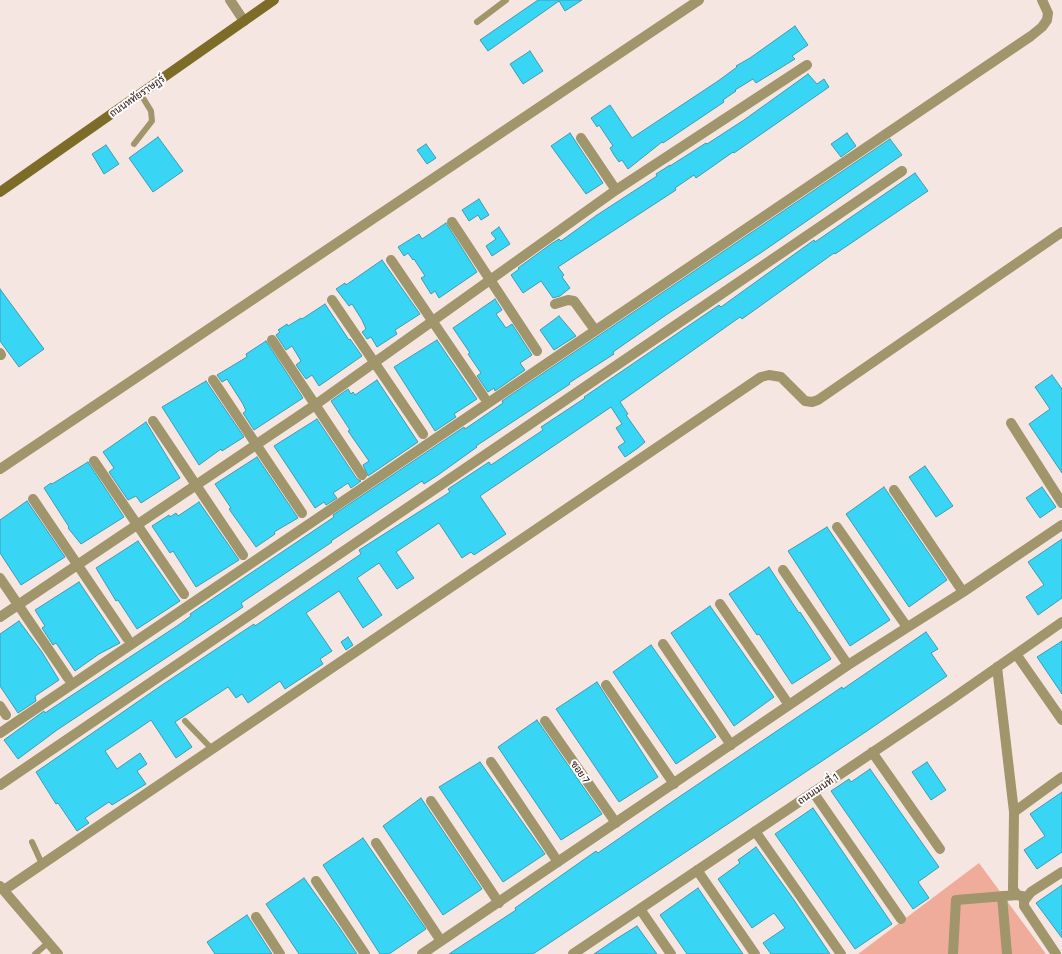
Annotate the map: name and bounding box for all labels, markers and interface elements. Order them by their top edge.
street label: ถนนหทัยราษฎร์ [107,73,167,119]
street label: ซอย 7 [568,758,592,786]
street label: ถนนเมนที่ 1 [795,771,841,807]

